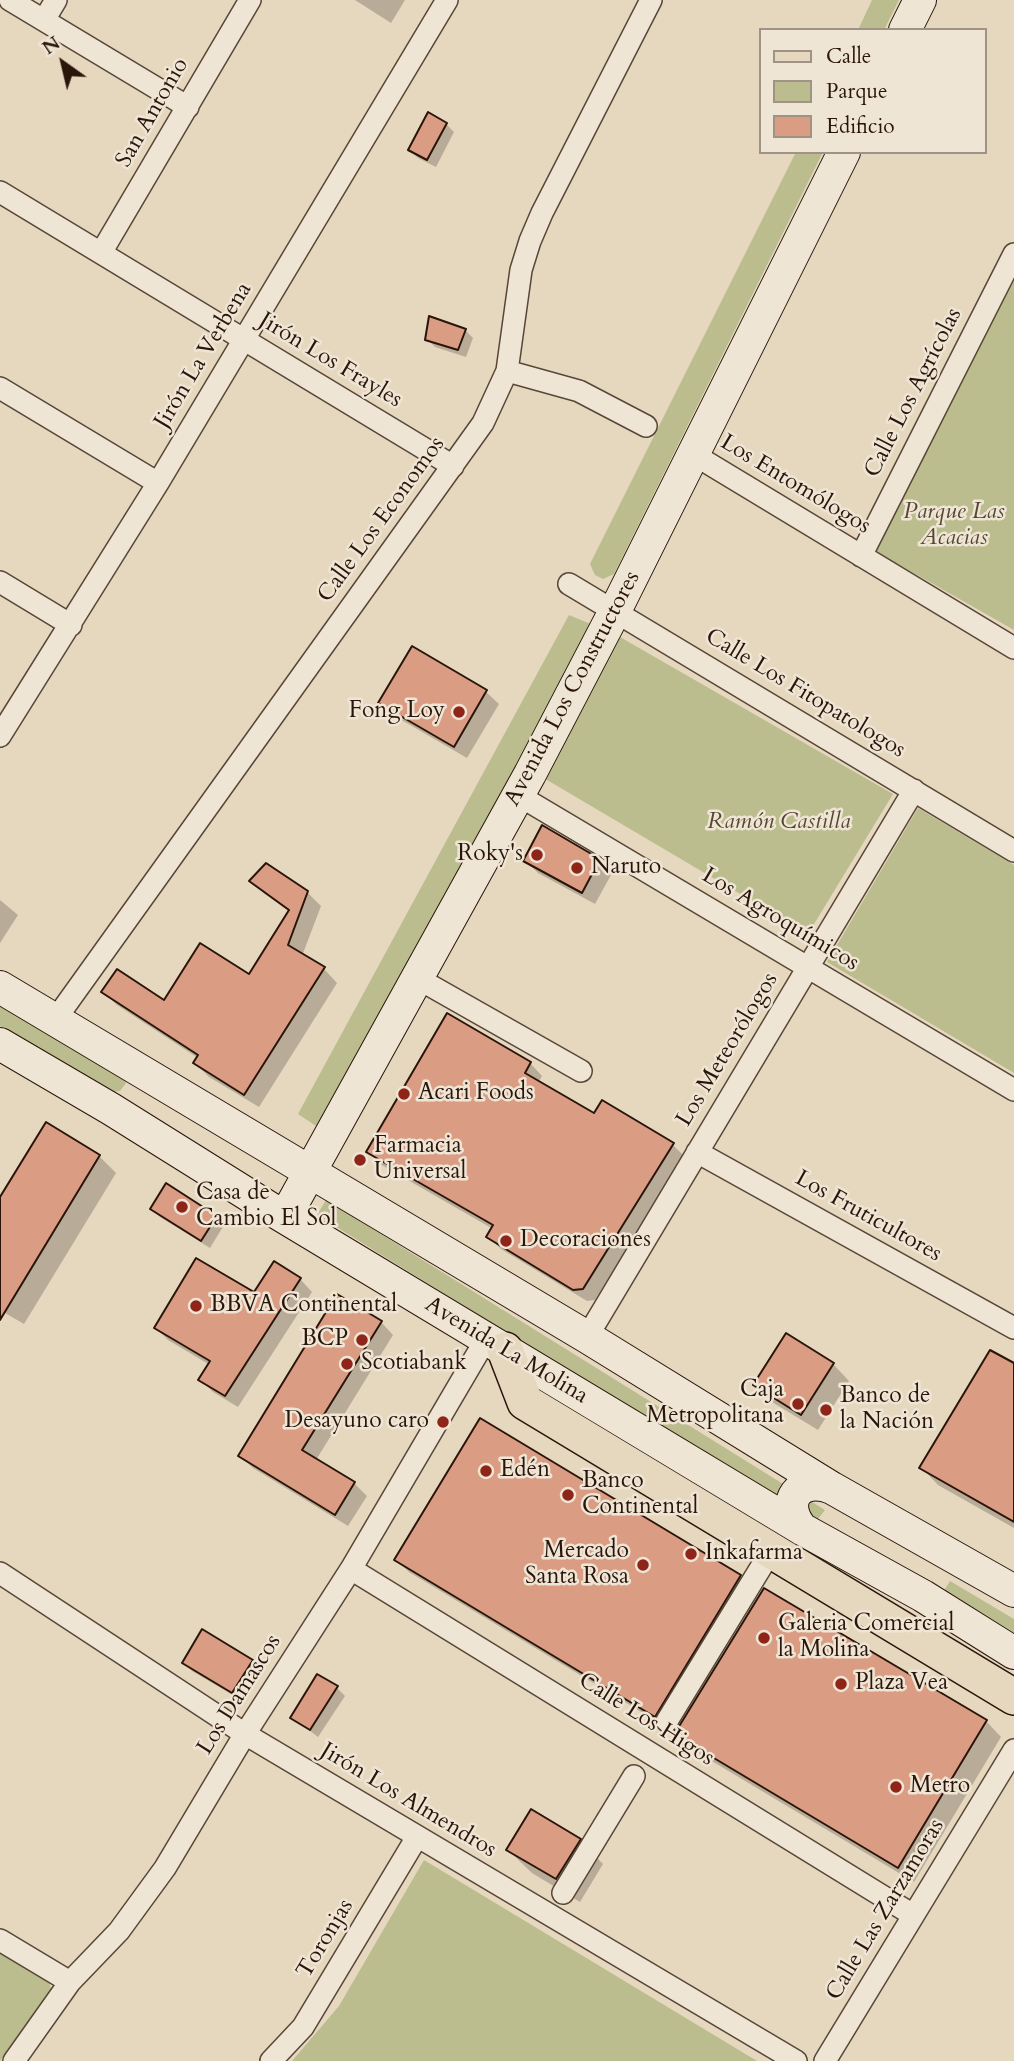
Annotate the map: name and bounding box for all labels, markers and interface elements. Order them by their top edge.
north arrow [28,28,98,98]
legend [758,28,986,154]
text: N [37,30,65,61]
text: Calle [826,42,871,71]
street label: San Antonio [111,53,195,173]
text: Parque [826,77,887,106]
text: Edificio [826,112,895,141]
street label: Jirón La Verbena [149,278,259,434]
street label: Calle Los Agrícolas [859,304,969,482]
street label: Jirón Los Frayles [253,307,407,415]
street label: Los Entomólogos [715,429,875,541]
street label: Calle Los Economos [313,432,451,608]
park label: Parque Las Acacias [903,499,1005,553]
street label: Avenida Los Constructores [499,567,647,811]
street label: Calle Los Fitopatologos [700,623,910,765]
place label: Fong Loy [349,698,445,726]
marker: Fong Loy [451,704,467,720]
park label: Ramón Castilla [707,809,851,837]
place label: Roky's [457,841,523,869]
marker: Roky's [529,847,545,863]
place label: Naruto [591,854,661,882]
marker: Naruto [569,860,585,876]
street label: Los Agroquímicos [697,862,863,978]
street label: Los Meteorólogos [671,968,785,1132]
place label: Acari Foods [418,1080,534,1108]
marker: Acari Foods [396,1086,412,1102]
place label: Farmacia Universal [374,1133,466,1187]
marker: Farmacia Universal [352,1152,368,1168]
street label: Los Fruticultores [790,1165,946,1269]
place label: Casa de Cambio El Sol [196,1180,336,1234]
marker: Casa de Cambio El Sol [174,1199,190,1215]
place label: Decoraciones [520,1227,651,1255]
marker: Decoraciones [498,1233,514,1249]
street label: Avenida La Molina [419,1291,593,1411]
place label: BBVA Continental [210,1292,397,1320]
marker: BBVA Continental [188,1298,204,1314]
place label: BCP [301,1326,348,1354]
marker: BCP [354,1332,370,1348]
place label: Scotiabank [361,1350,467,1378]
marker: Scotiabank [339,1356,355,1372]
place label: Caja Metropolitana [647,1377,784,1431]
place label: Banco de la Nación [840,1383,934,1437]
marker: Caja Metropolitana [790,1396,806,1412]
marker: Banco de la Nación [818,1402,834,1418]
place label: Desayuno caro [285,1408,429,1436]
marker: Desayuno caro [435,1414,451,1430]
place label: Edén [500,1457,550,1485]
marker: Edén [478,1463,494,1479]
place label: Banco Continental [582,1468,698,1522]
marker: Banco Continental [560,1487,576,1503]
place label: Mercado Santa Rosa [525,1538,629,1592]
place label: Inkafarma [705,1540,803,1568]
marker: Inkafarma [683,1546,699,1562]
marker: Mercado Santa Rosa [635,1557,651,1573]
place label: Galeria Comercial la Molina [778,1611,954,1665]
street label: Los Damascos [192,1630,288,1760]
marker: Galeria Comercial la Molina [756,1630,772,1646]
street label: Calle Los Higos [573,1667,719,1773]
place label: Plaza Vea [855,1670,948,1698]
marker: Plaza Vea [833,1676,849,1692]
street label: Jirón Los Almendros [315,1738,501,1864]
place label: Metro [910,1773,970,1801]
marker: Metro [888,1779,904,1795]
street label: Calle Las Zarzamoras [821,1814,951,2006]
street label: Toronjas [292,1894,360,1984]

